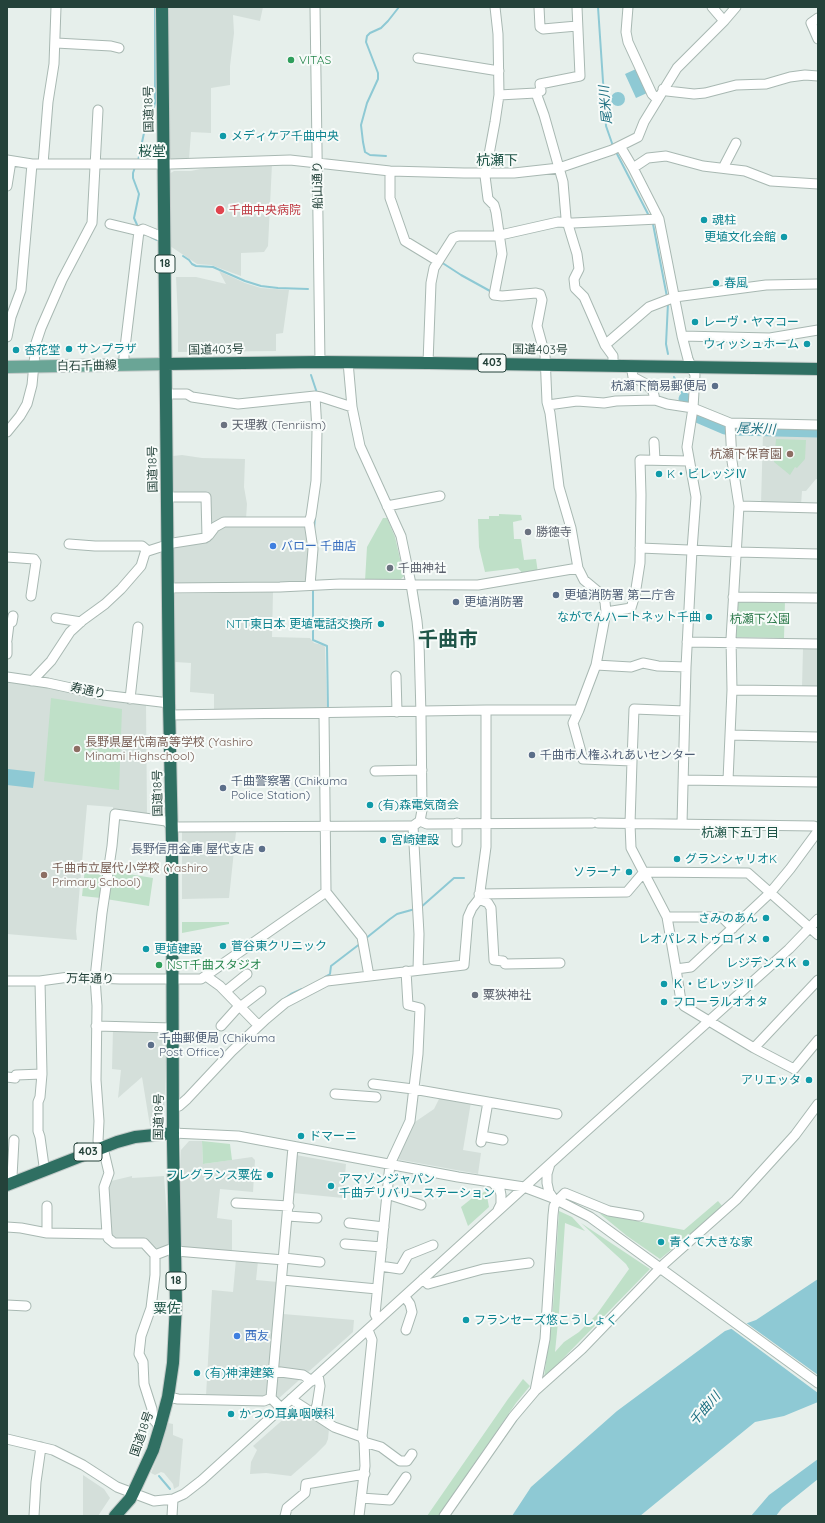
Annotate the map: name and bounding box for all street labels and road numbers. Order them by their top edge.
street label: 国道18号 [141,85,157,133]
street label: 船山通り [310,161,326,209]
road number: 18 [155,255,175,273]
street label: 国道403号 [188,342,244,358]
street label: 国道403号 [512,342,568,358]
road number: 403 [478,354,506,372]
street label: 白石千曲線 [57,358,117,374]
street label: 国道18号 [145,445,161,493]
street label: 寿通り [69,680,107,702]
street label: 国道18号 [150,769,166,817]
street label: 万年通り [66,971,114,987]
street label: 国道18号 [151,1093,167,1141]
road number: 403 [74,1143,102,1161]
road number: 18 [166,1272,186,1290]
street label: 国道18号 [128,1409,156,1459]

